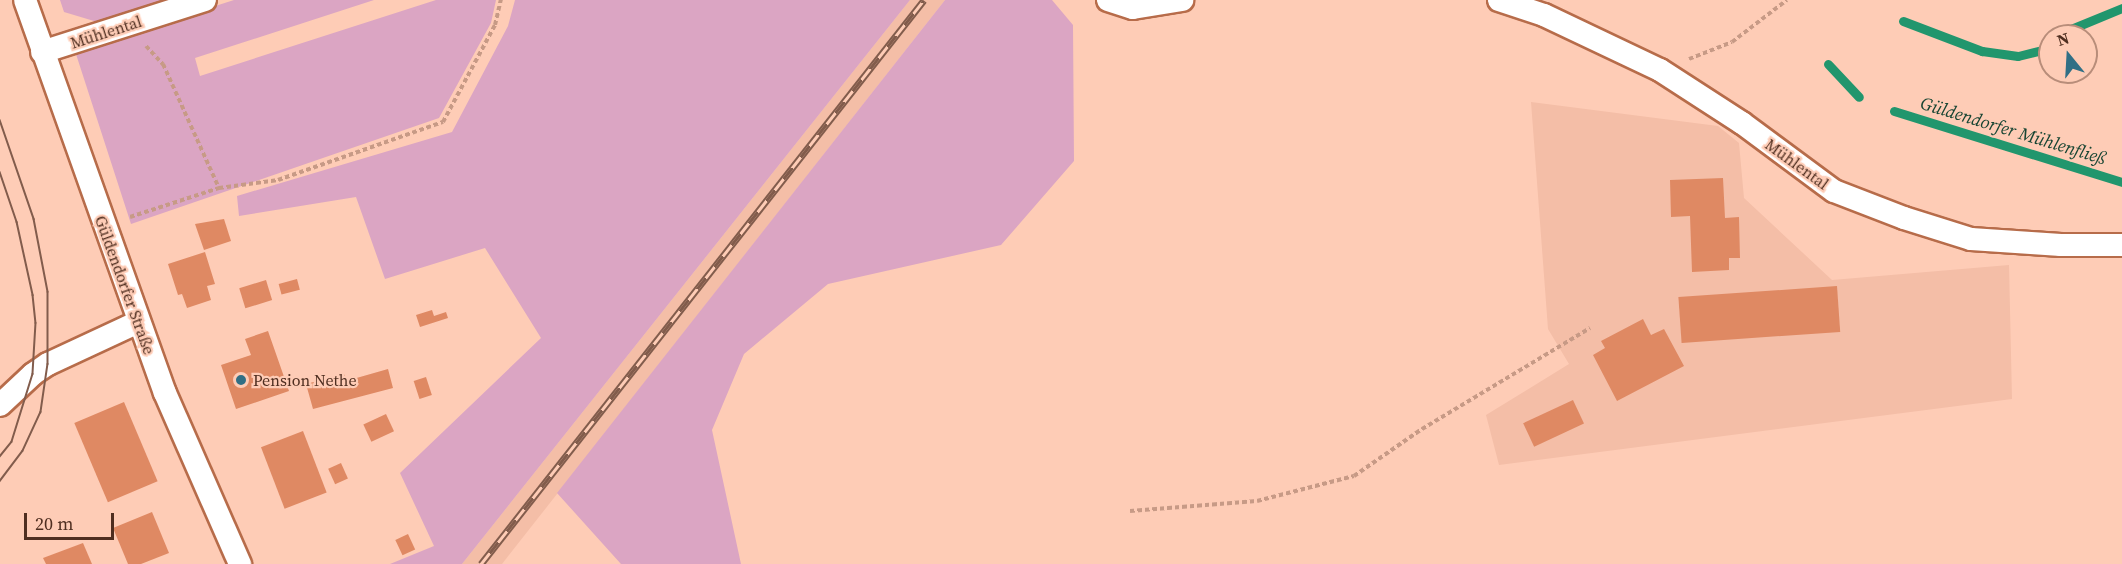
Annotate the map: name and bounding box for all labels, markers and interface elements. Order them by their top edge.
street label: Mühlental [68,11,144,53]
north arrow [2038,24,2098,84]
text: N [2054,27,2072,51]
water label: Güldendorfer Mühlenfließ [1918,93,2108,169]
street label: Mühlental [1762,135,1832,193]
street label: Güldendorfer Straße [91,213,159,357]
place label: Pension Nethe [253,370,357,390]
marker: Pension Nethe [234,373,248,387]
scale bar [27,501,117,539]
text: 20 m [35,511,73,536]

